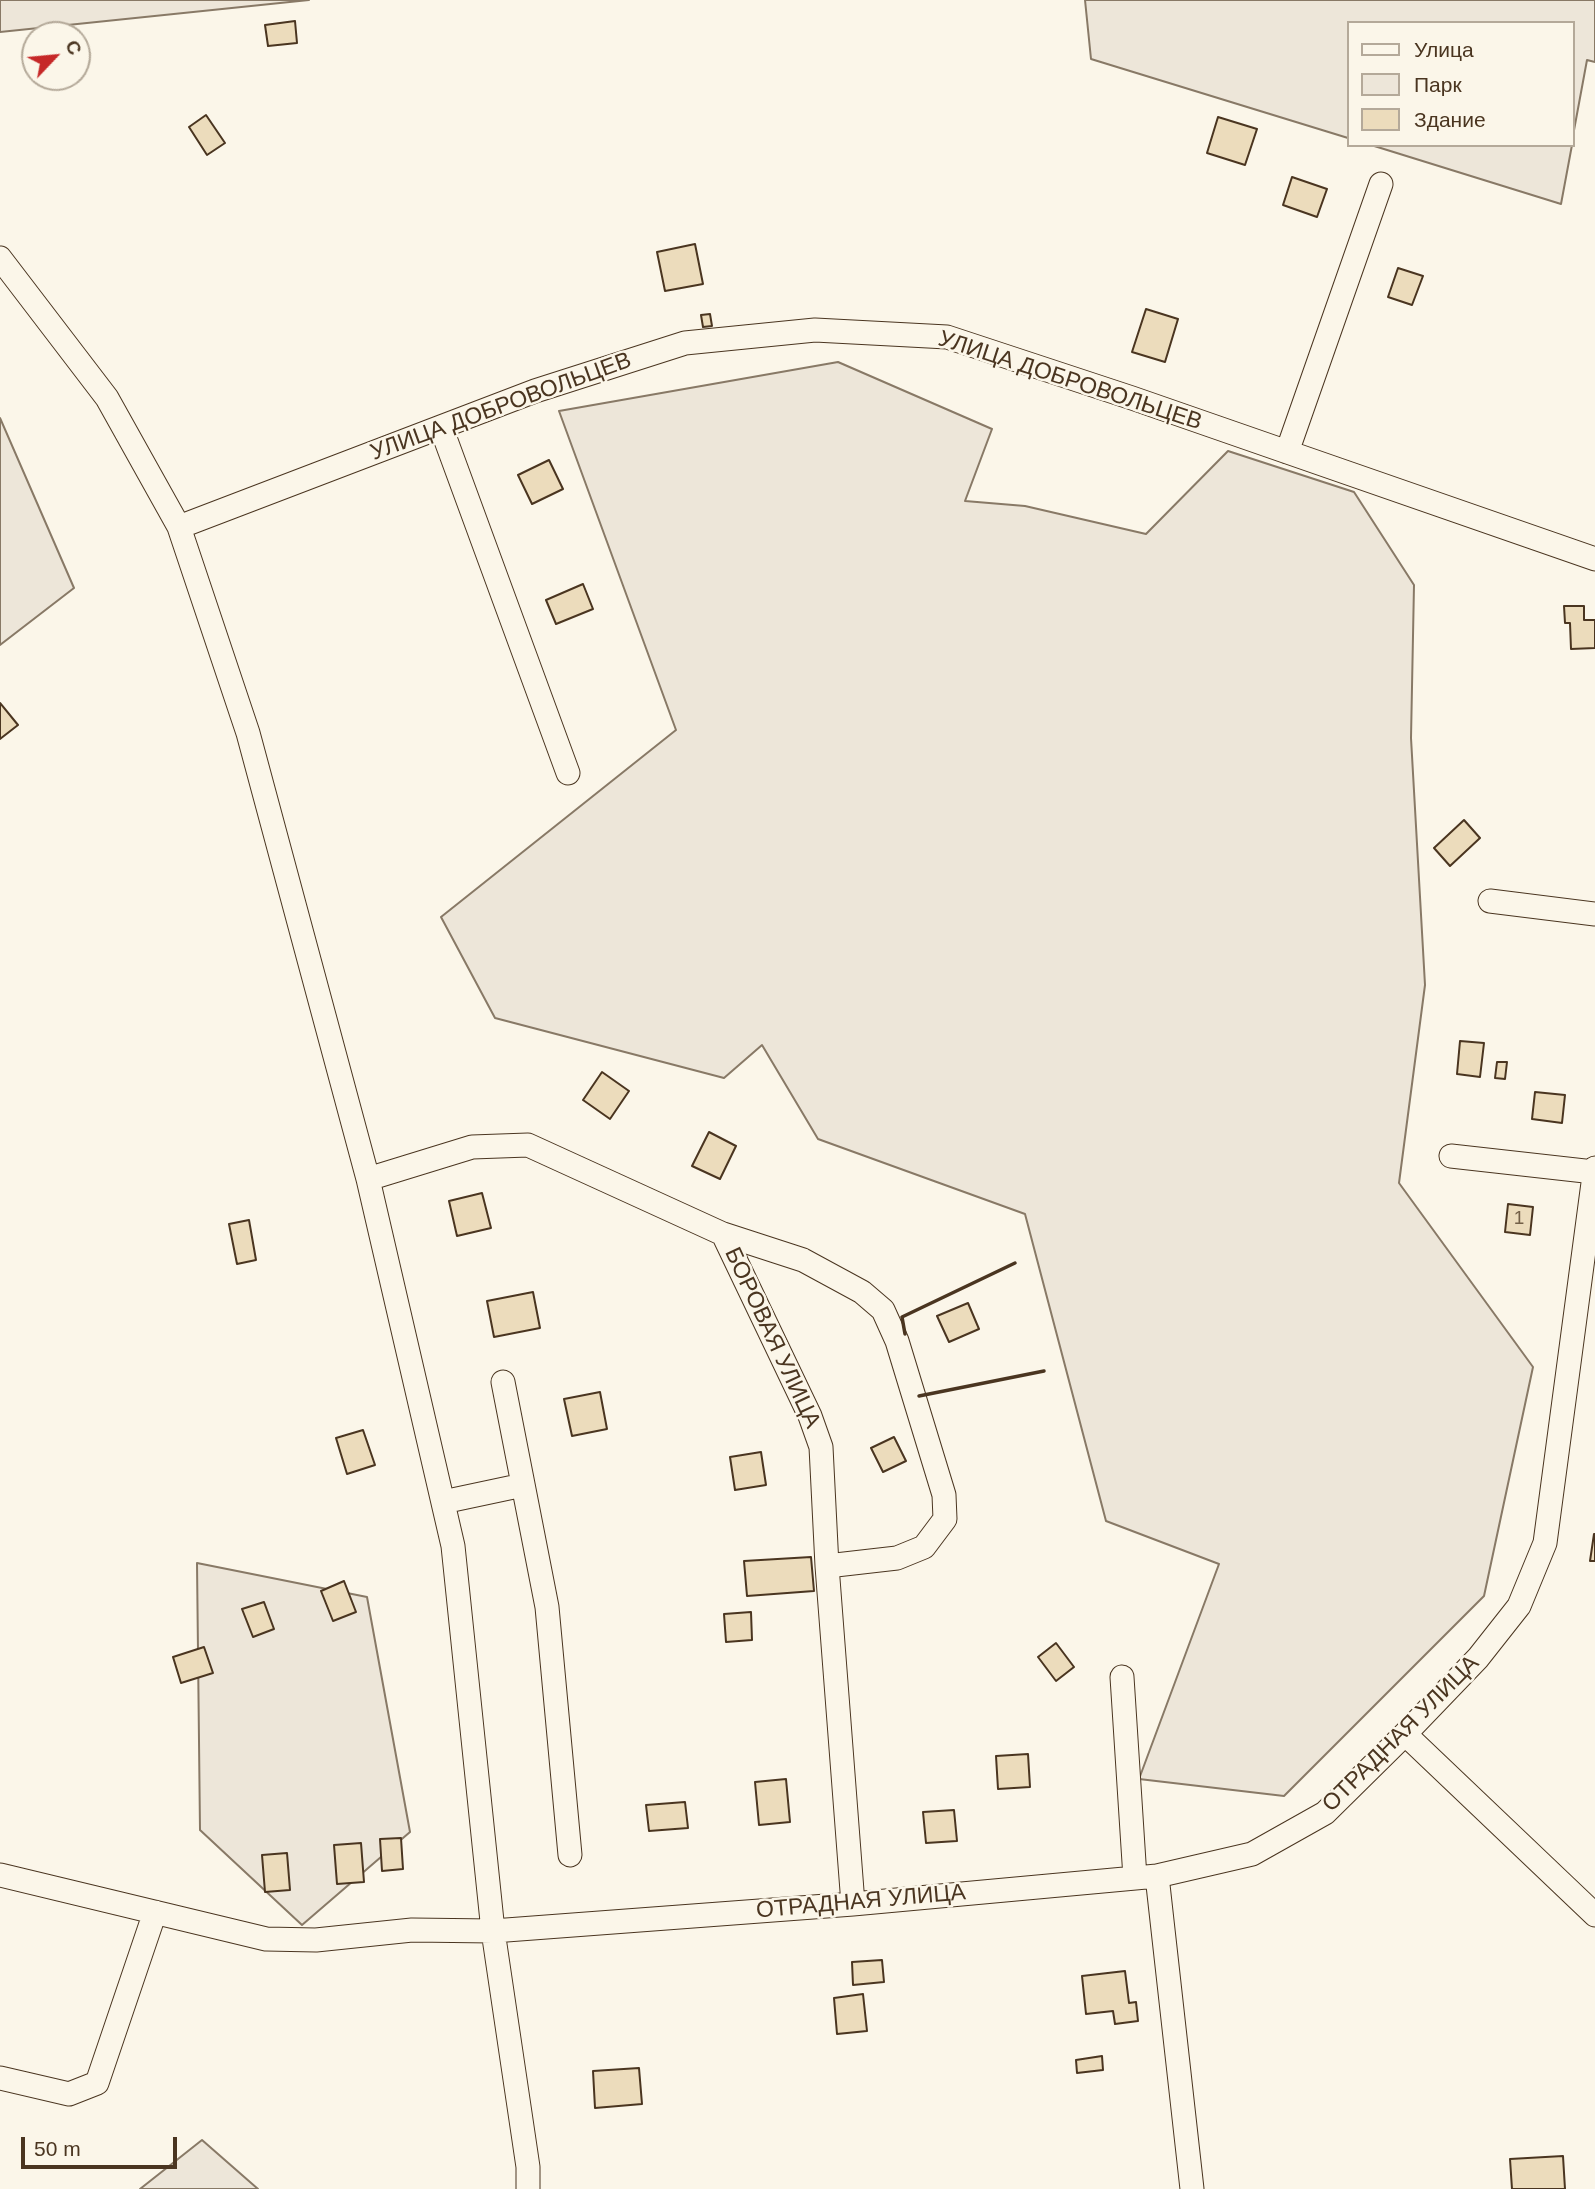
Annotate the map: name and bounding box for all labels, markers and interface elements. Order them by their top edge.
north arrow [21,21,91,91]
legend [1346,21,1574,147]
text: С [61,37,86,58]
text: Улица [1414,38,1474,61]
text: Парк [1414,73,1462,96]
text: Здание [1414,108,1486,131]
street label: УЛИЦА ДОБРОВОЛЬЦЕВ [935,325,1205,437]
street label: УЛИЦА ДОБРОВОЛЬЦЕВ [367,347,635,467]
house number: 1 [1514,1208,1524,1230]
street label: БОРОВАЯ УЛИЦА [718,1243,826,1433]
street label: ОТРАДНАЯ УЛИЦА [1317,1650,1485,1818]
street label: ОТРАДНАЯ УЛИЦА [755,1879,967,1925]
scale bar [24,2122,180,2166]
text: 50 m [34,2137,81,2160]

